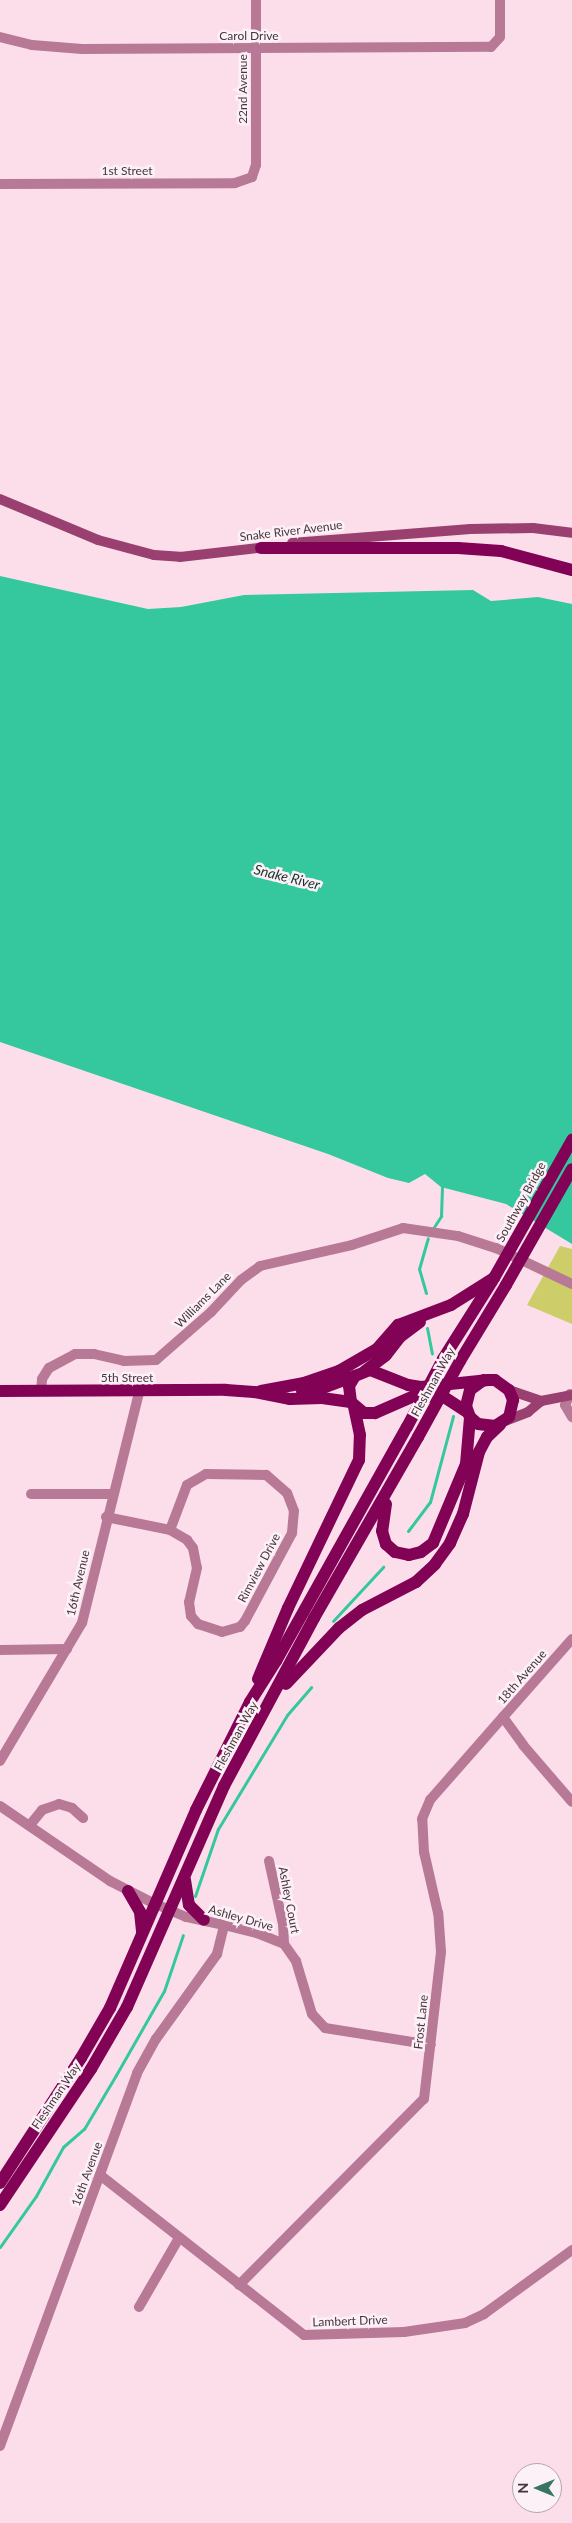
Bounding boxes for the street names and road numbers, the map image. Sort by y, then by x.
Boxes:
street label: Carol Drive [219,29,279,43]
street label: 22nd Avenue [236,54,250,124]
street label: 1st Street [101,164,153,178]
street label: Snake River Avenue [238,518,344,544]
street label: Southway Bridge [493,1159,549,1245]
street label: Williams Lane [172,1269,234,1331]
street label: Fleshman Way [408,1345,458,1419]
street label: 5th Street [101,1371,153,1385]
street label: Rimview Drive [235,1531,283,1605]
street label: 16th Avenue [63,1548,93,1618]
street label: 18th Avenue [494,1647,550,1707]
street label: Fleshman Way [211,1699,261,1773]
street label: Ashley Court [275,1865,303,1935]
street label: Ashley Drive [207,1902,275,1934]
street label: Frost Lane [411,1994,431,2050]
street label: Fleshman Way [28,2060,84,2132]
street label: 16th Avenue [69,2140,105,2208]
street label: Lambert Drive [312,2312,388,2330]

